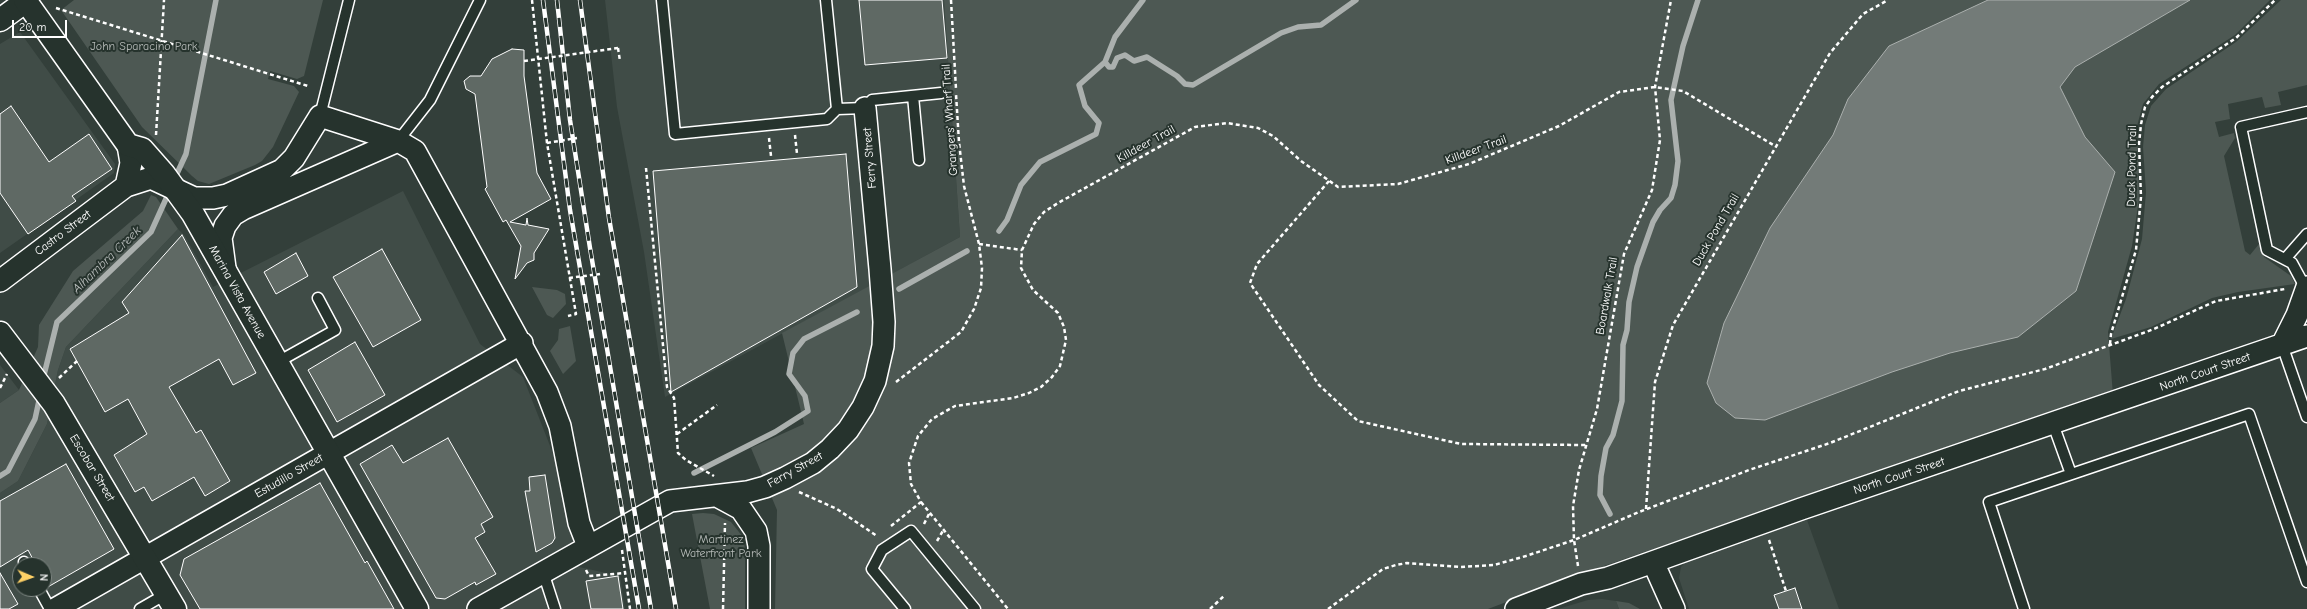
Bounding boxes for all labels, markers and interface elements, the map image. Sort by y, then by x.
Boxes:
scale bar [14,12,69,38]
text: 20 m [19,20,47,34]
park label: John Sparacino Park [90,40,198,54]
street label: Grangers' Wharf Trail [939,64,961,176]
street label: Killdeer Trail [1114,122,1178,166]
street label: Duck Pond Trail [2124,125,2140,207]
street label: Ferry Street [860,127,880,189]
street label: Killdeer Trail [1443,132,1509,168]
street label: Duck Pond Trail [1689,191,1743,269]
street label: Castro Street [32,207,94,259]
water label: Alhambra Creek [69,223,145,297]
street label: Marina Vista Avenue [205,243,269,341]
street label: Boardwalk Trail [1593,256,1621,336]
street label: North Court Street [2158,350,2252,394]
street label: Escobar Street [66,432,118,504]
street label: Ferry Street [765,449,825,491]
street label: Estudillo Street [252,451,326,501]
street label: North Court Street [1852,454,1946,498]
park label: Martinez Waterfront Park [681,533,761,561]
north arrow [12,557,52,597]
text: N [37,574,50,581]

